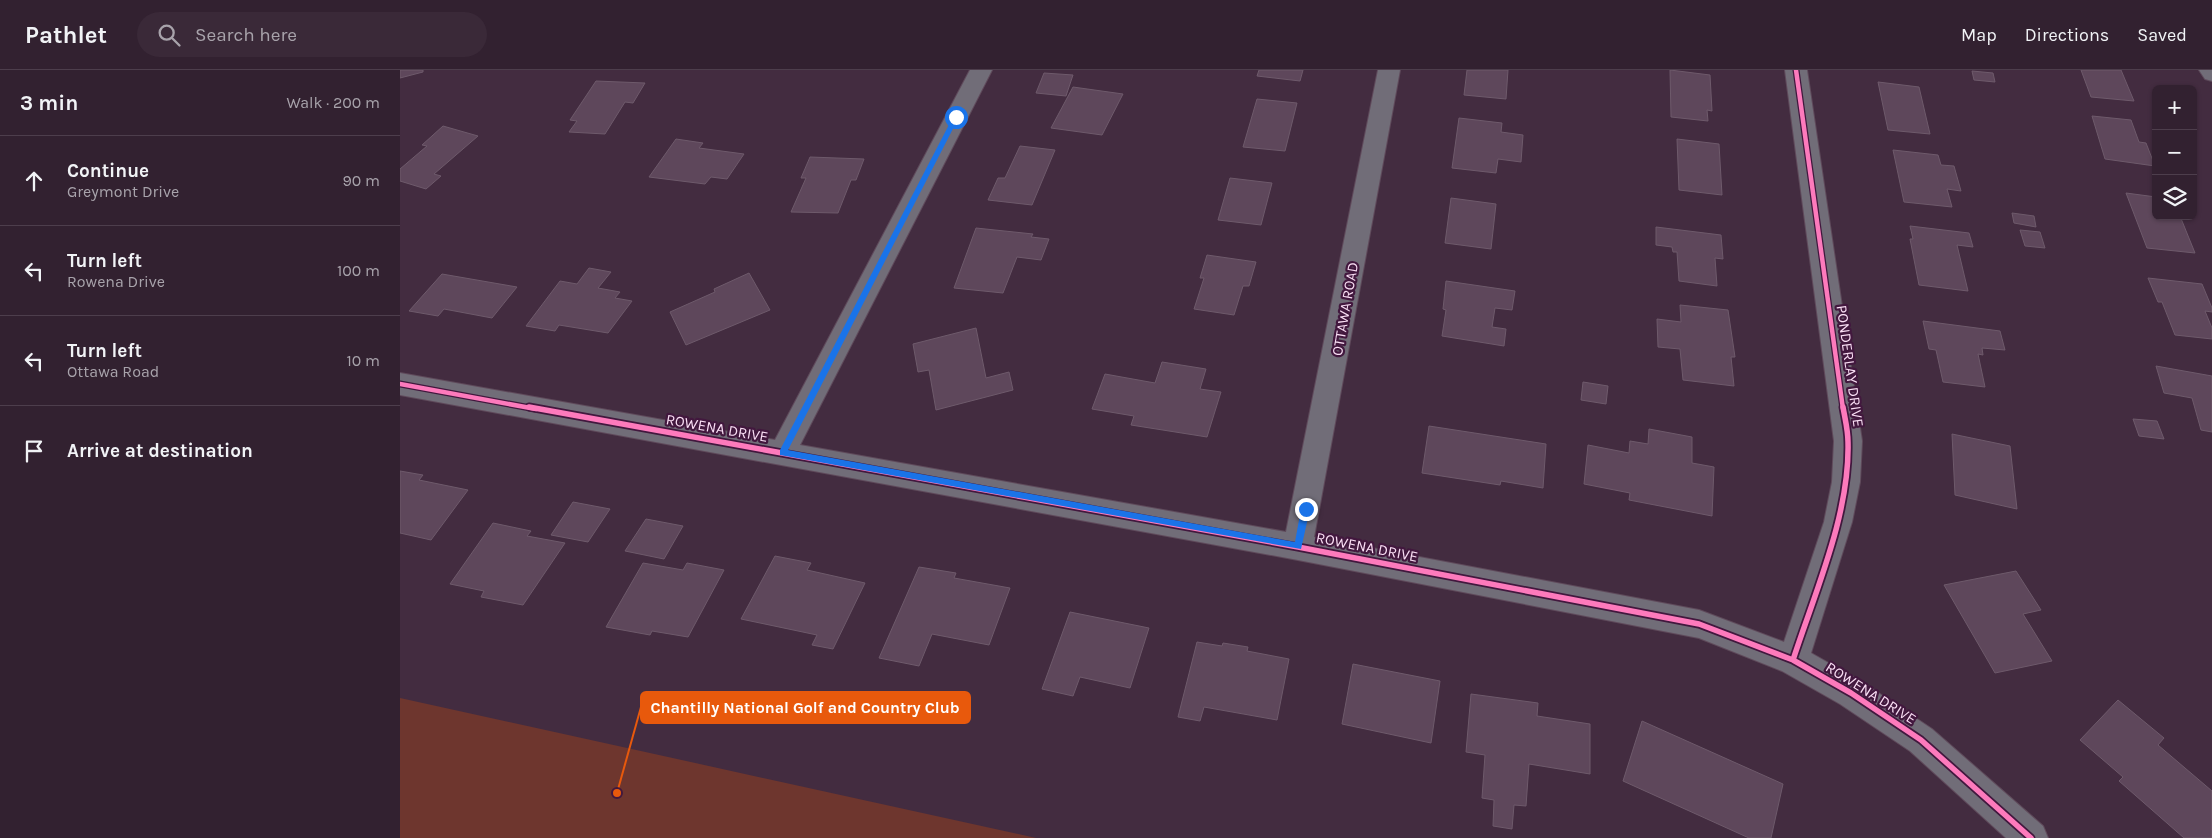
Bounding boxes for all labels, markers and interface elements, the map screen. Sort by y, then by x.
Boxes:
search box [137,12,487,57]
text: Pathlet [25,21,107,49]
icon: search [155,21,183,49]
text: Search here [195,24,297,46]
text: Map [1961,24,1997,46]
text: Directions [2025,24,2109,46]
text: Saved [2137,24,2187,46]
map controls [2152,85,2197,220]
button: + [2152,85,2197,130]
text: 3 min [20,91,78,115]
text: Walk · 200 m [286,93,380,112]
route start [945,106,968,129]
button: − [2152,130,2197,175]
text: Continue [67,160,149,182]
icon: ahead [20,167,48,195]
text: 90 m [342,171,380,190]
button: layers [2152,175,2197,220]
text: Greymont Drive [67,182,179,201]
text: Turn left [67,250,142,272]
icon: left [20,257,48,285]
text: 100 m [337,261,380,280]
street label: OTTAWA ROAD [1328,261,1362,357]
text: Rowena Drive [67,272,165,291]
street label: PONDERLAY DRIVE [1833,304,1867,428]
text: Turn left [67,340,142,362]
icon: left [20,347,48,375]
text: 10 m [346,351,380,370]
text: Ottawa Road [67,362,159,381]
street label: ROWENA DRIVE [665,410,769,446]
icon: arrive [20,437,48,465]
text: Arrive at destination [67,440,253,462]
route end [1295,498,1318,521]
street label: ROWENA DRIVE [1315,528,1419,566]
street label: ROWENA DRIVE [1822,658,1920,728]
callout: Chantilly National Golf and Country Club [641,692,970,723]
text: Chantilly National Golf and Country Club [650,698,960,717]

